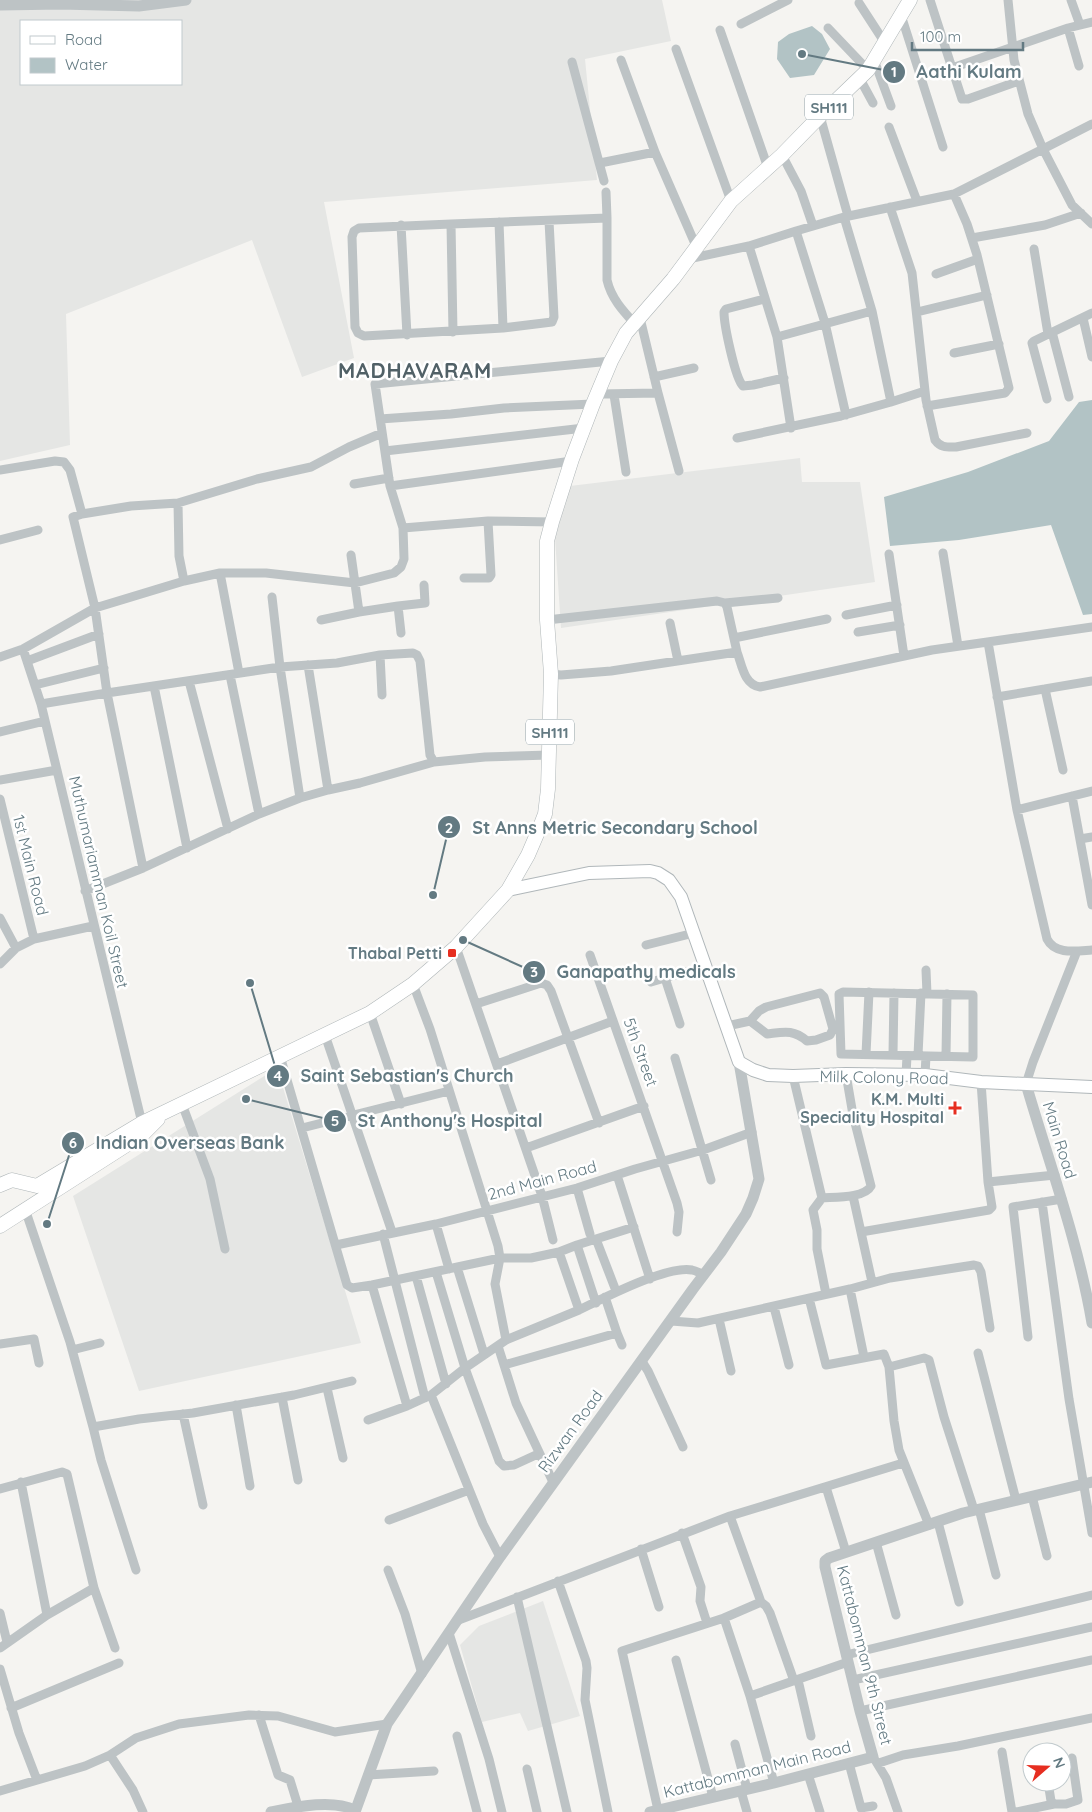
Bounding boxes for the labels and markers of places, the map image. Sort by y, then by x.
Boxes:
callout: Aathi Kulam [881,55,1032,88]
callout: St Anns Metric Secondary School [437,811,768,844]
place label: Thabal Petti [348,943,442,963]
marker: Thabal Petti [446,947,458,959]
callout: Ganapathy medicals [522,956,746,989]
callout: Saint Sebastian's Church [266,1060,524,1093]
place label: K.M. Multi Speciality Hospital [800,1089,944,1127]
marker: K.M. Multi Speciality Hospital [948,1101,962,1115]
callout: St Anthony's Hospital [322,1105,553,1138]
callout: Indian Overseas Bank [61,1126,295,1159]

